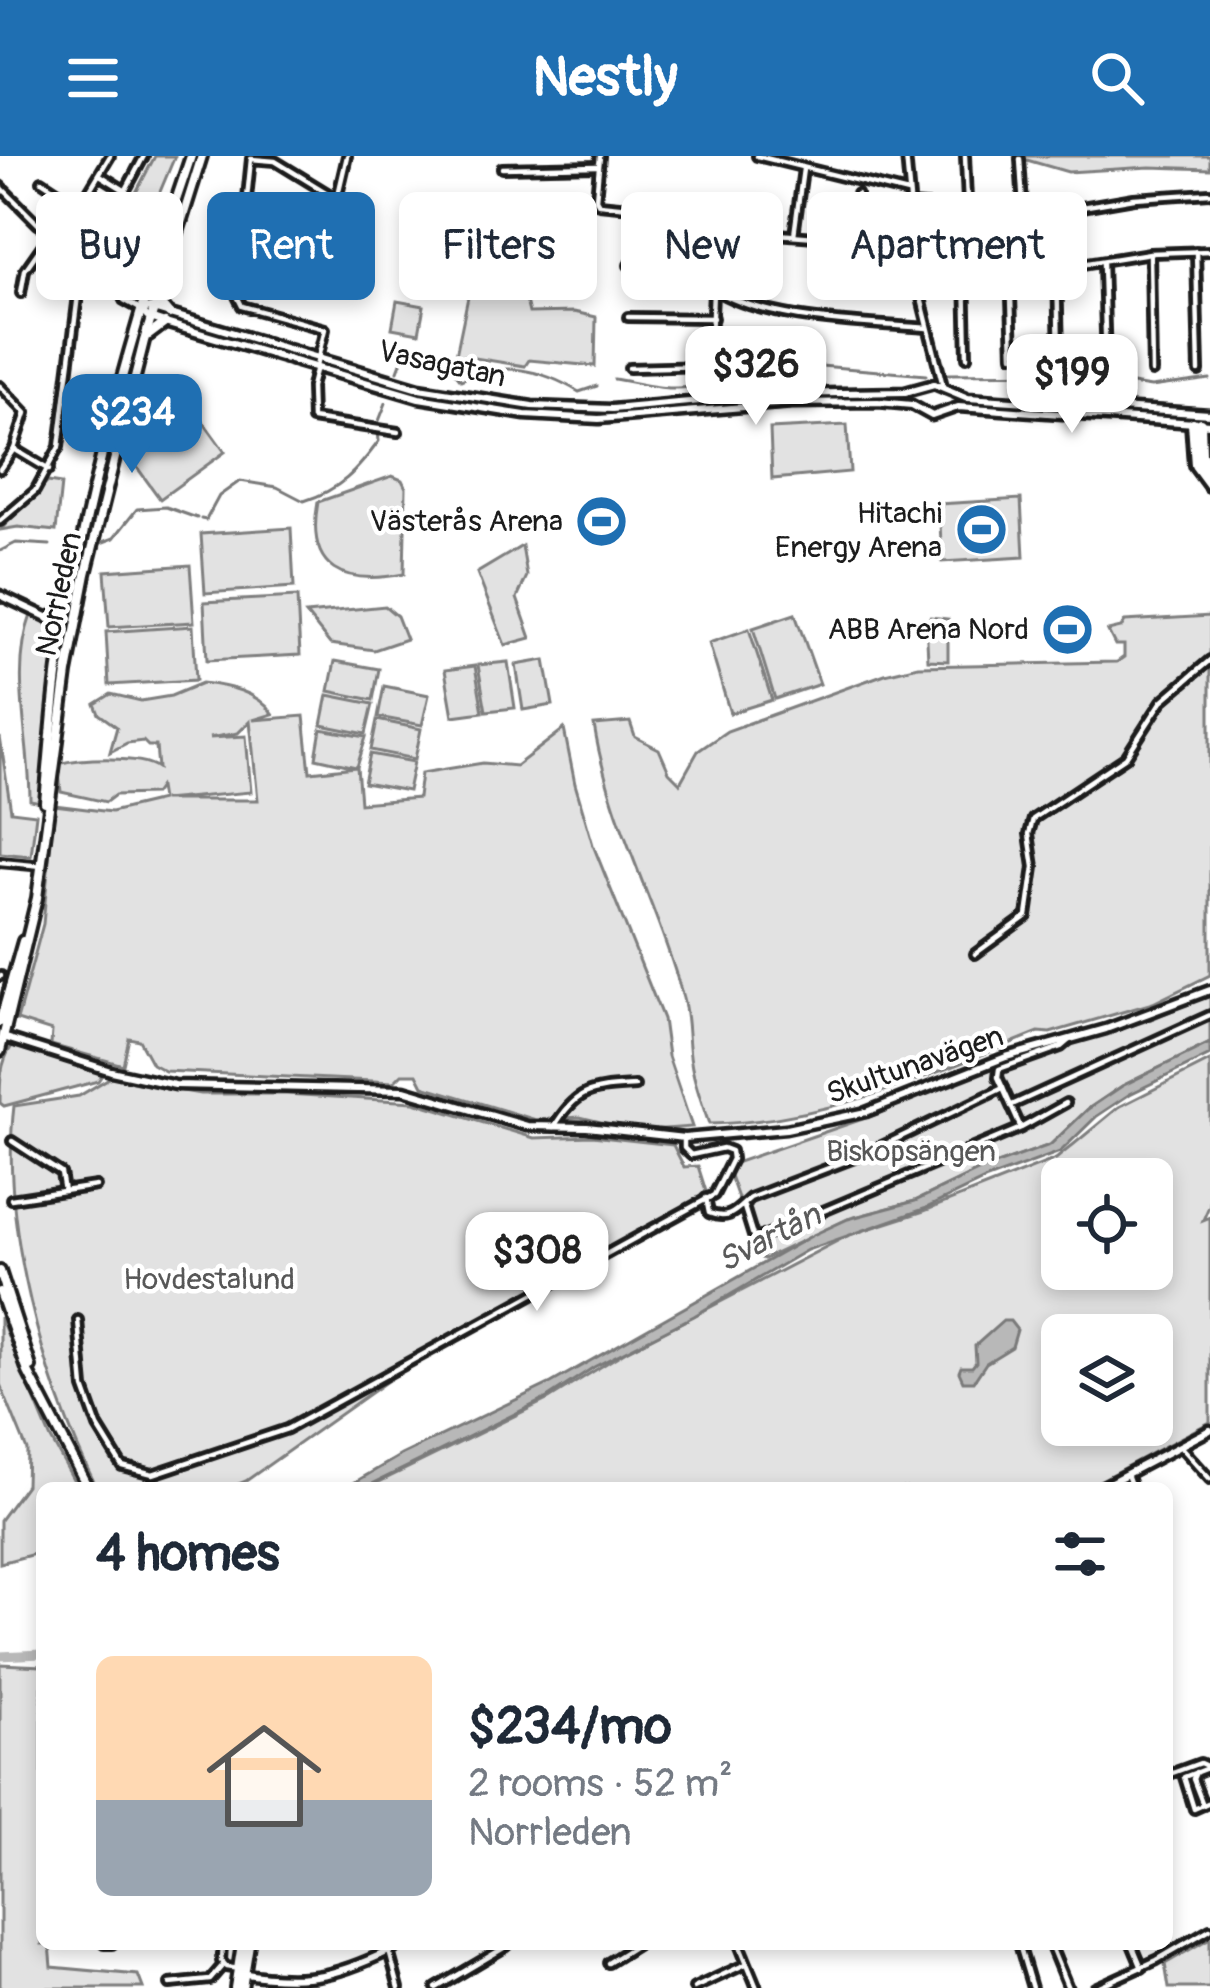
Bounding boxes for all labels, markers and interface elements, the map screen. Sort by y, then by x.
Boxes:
text: Nestly [533,44,677,112]
icon: menu [60,45,126,111]
icon: search [1084,45,1150,111]
chip: Buy [36,192,183,300]
chip: Rent [207,192,375,300]
chip: Filters [399,192,597,300]
chip: New [621,192,783,300]
chip: Apartment [807,192,1087,300]
pin: $326 [685,326,827,428]
street label: Vasagatan [375,332,509,396]
pin: $199 [1001,334,1143,436]
text: $326 [712,340,800,389]
text: $199 [1034,348,1110,397]
pin: $234 [61,374,203,476]
text: $234 [89,388,175,437]
sports icon: Västerås Arena [574,493,630,549]
place label: Hitachi Energy Arena [775,495,942,566]
sports icon: Hitachi Energy Arena [953,502,1009,558]
place label: Västerås Arena [370,503,563,540]
street label: Norrleden [28,529,90,659]
sports icon: ABB Arena Nord [1040,601,1096,657]
place label: ABB Arena Nord [827,611,1029,648]
street label: Skultunavägen [822,1017,1008,1113]
park label: Biskopsängen [826,1133,996,1170]
map controls [1041,1158,1173,1446]
button: locate [1041,1158,1173,1290]
water label: Svartån [711,1194,829,1281]
pin: $308 [466,1212,608,1314]
text: $308 [492,1226,582,1275]
park label: Hovdestalund [123,1261,295,1298]
button: layers [1041,1314,1173,1446]
icon: filters [1047,1521,1113,1587]
text: 4 homes [96,1522,280,1586]
text: $234/mo [468,1695,672,1759]
icon: home [192,1704,336,1848]
text: 2 rooms · 52 m² [468,1759,733,1808]
text: Norrleden [468,1808,632,1857]

